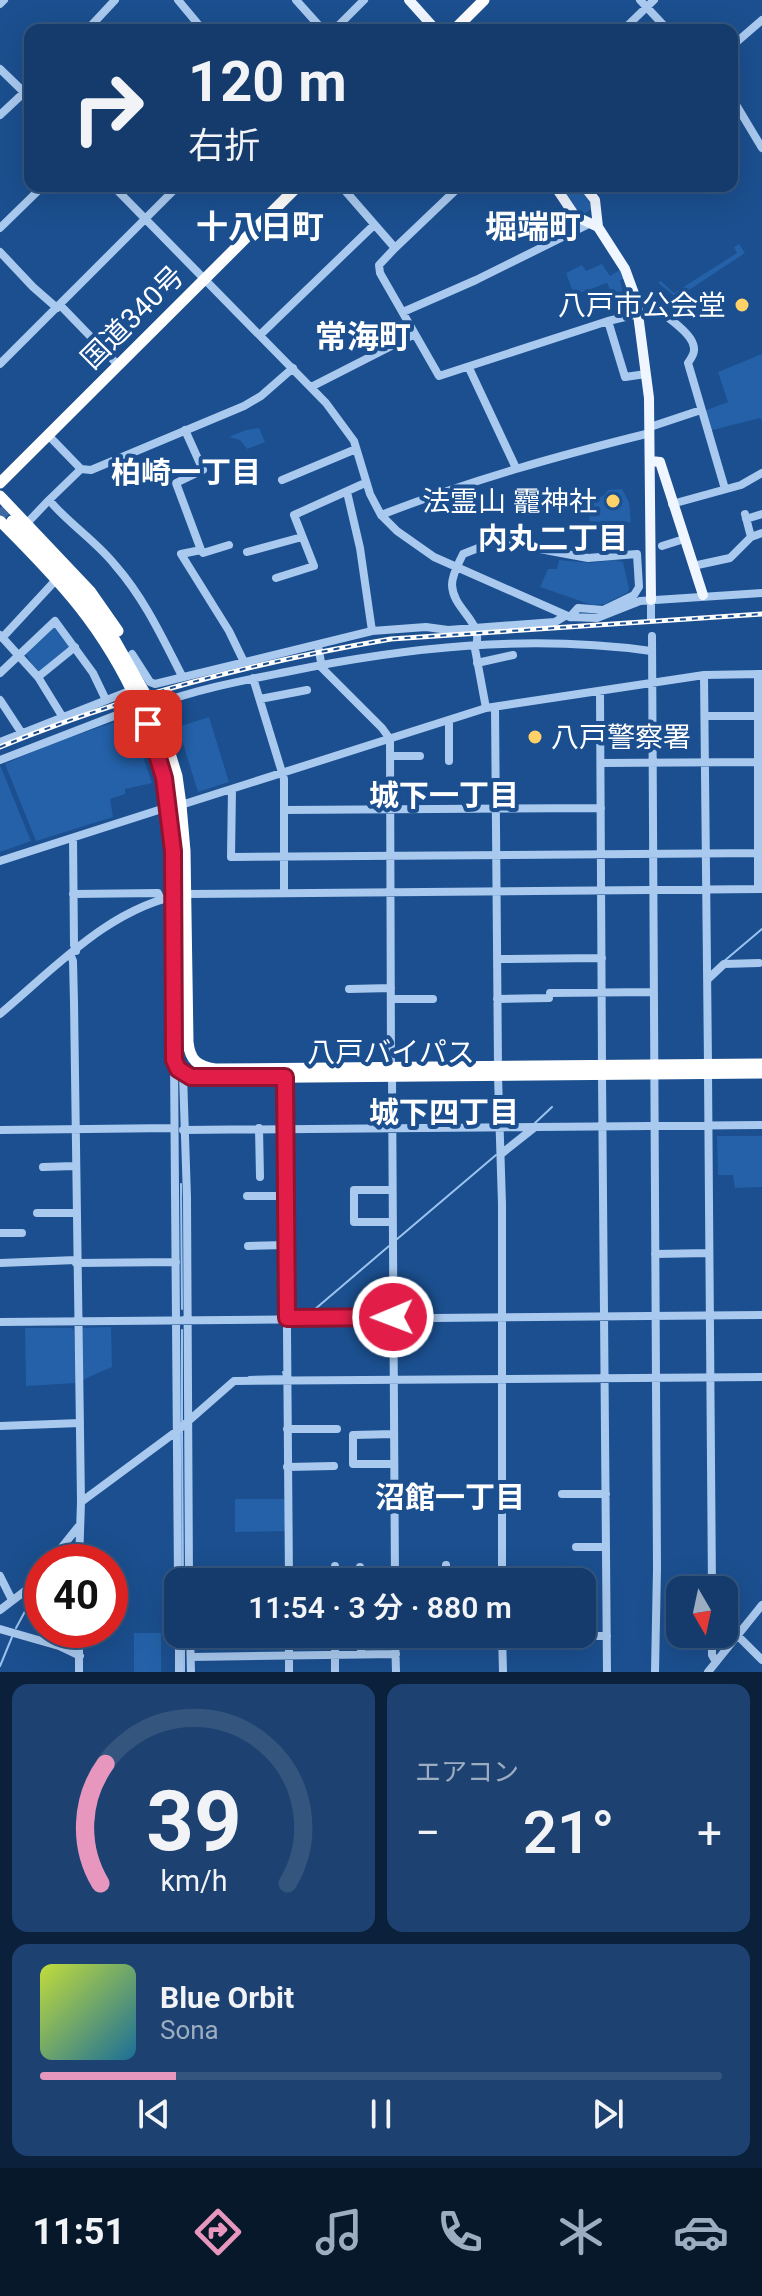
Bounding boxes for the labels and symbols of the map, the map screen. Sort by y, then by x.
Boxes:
district label: 十八日町 [196,208,324,246]
district label: 堀端町 [485,208,581,246]
street label: 国道340号 [74,259,190,375]
place label: 八戸市公会堂 [558,289,726,322]
marker: 八戸市公会堂 [733,296,751,314]
district label: 常海町 [315,318,411,356]
district label: 柏崎一丁目 [111,455,261,490]
place label: 法霊山 龗神社 [422,485,597,518]
marker: 法霊山 龗神社 [604,492,622,510]
district label: 内丸二丁目 [478,521,628,556]
pin [114,690,182,758]
place label: 八戸警察署 [551,721,691,754]
marker: 八戸警察署 [526,728,544,746]
district label: 城下一丁目 [369,778,519,813]
street label: 八戸バイパス [307,1036,475,1069]
district label: 城下四丁目 [369,1095,519,1130]
position arrow [351,1275,435,1359]
district label: 沼館一丁目 [375,1480,525,1515]
speed limit sign: 40 [24,1544,128,1648]
north arrow [666,1576,738,1648]

